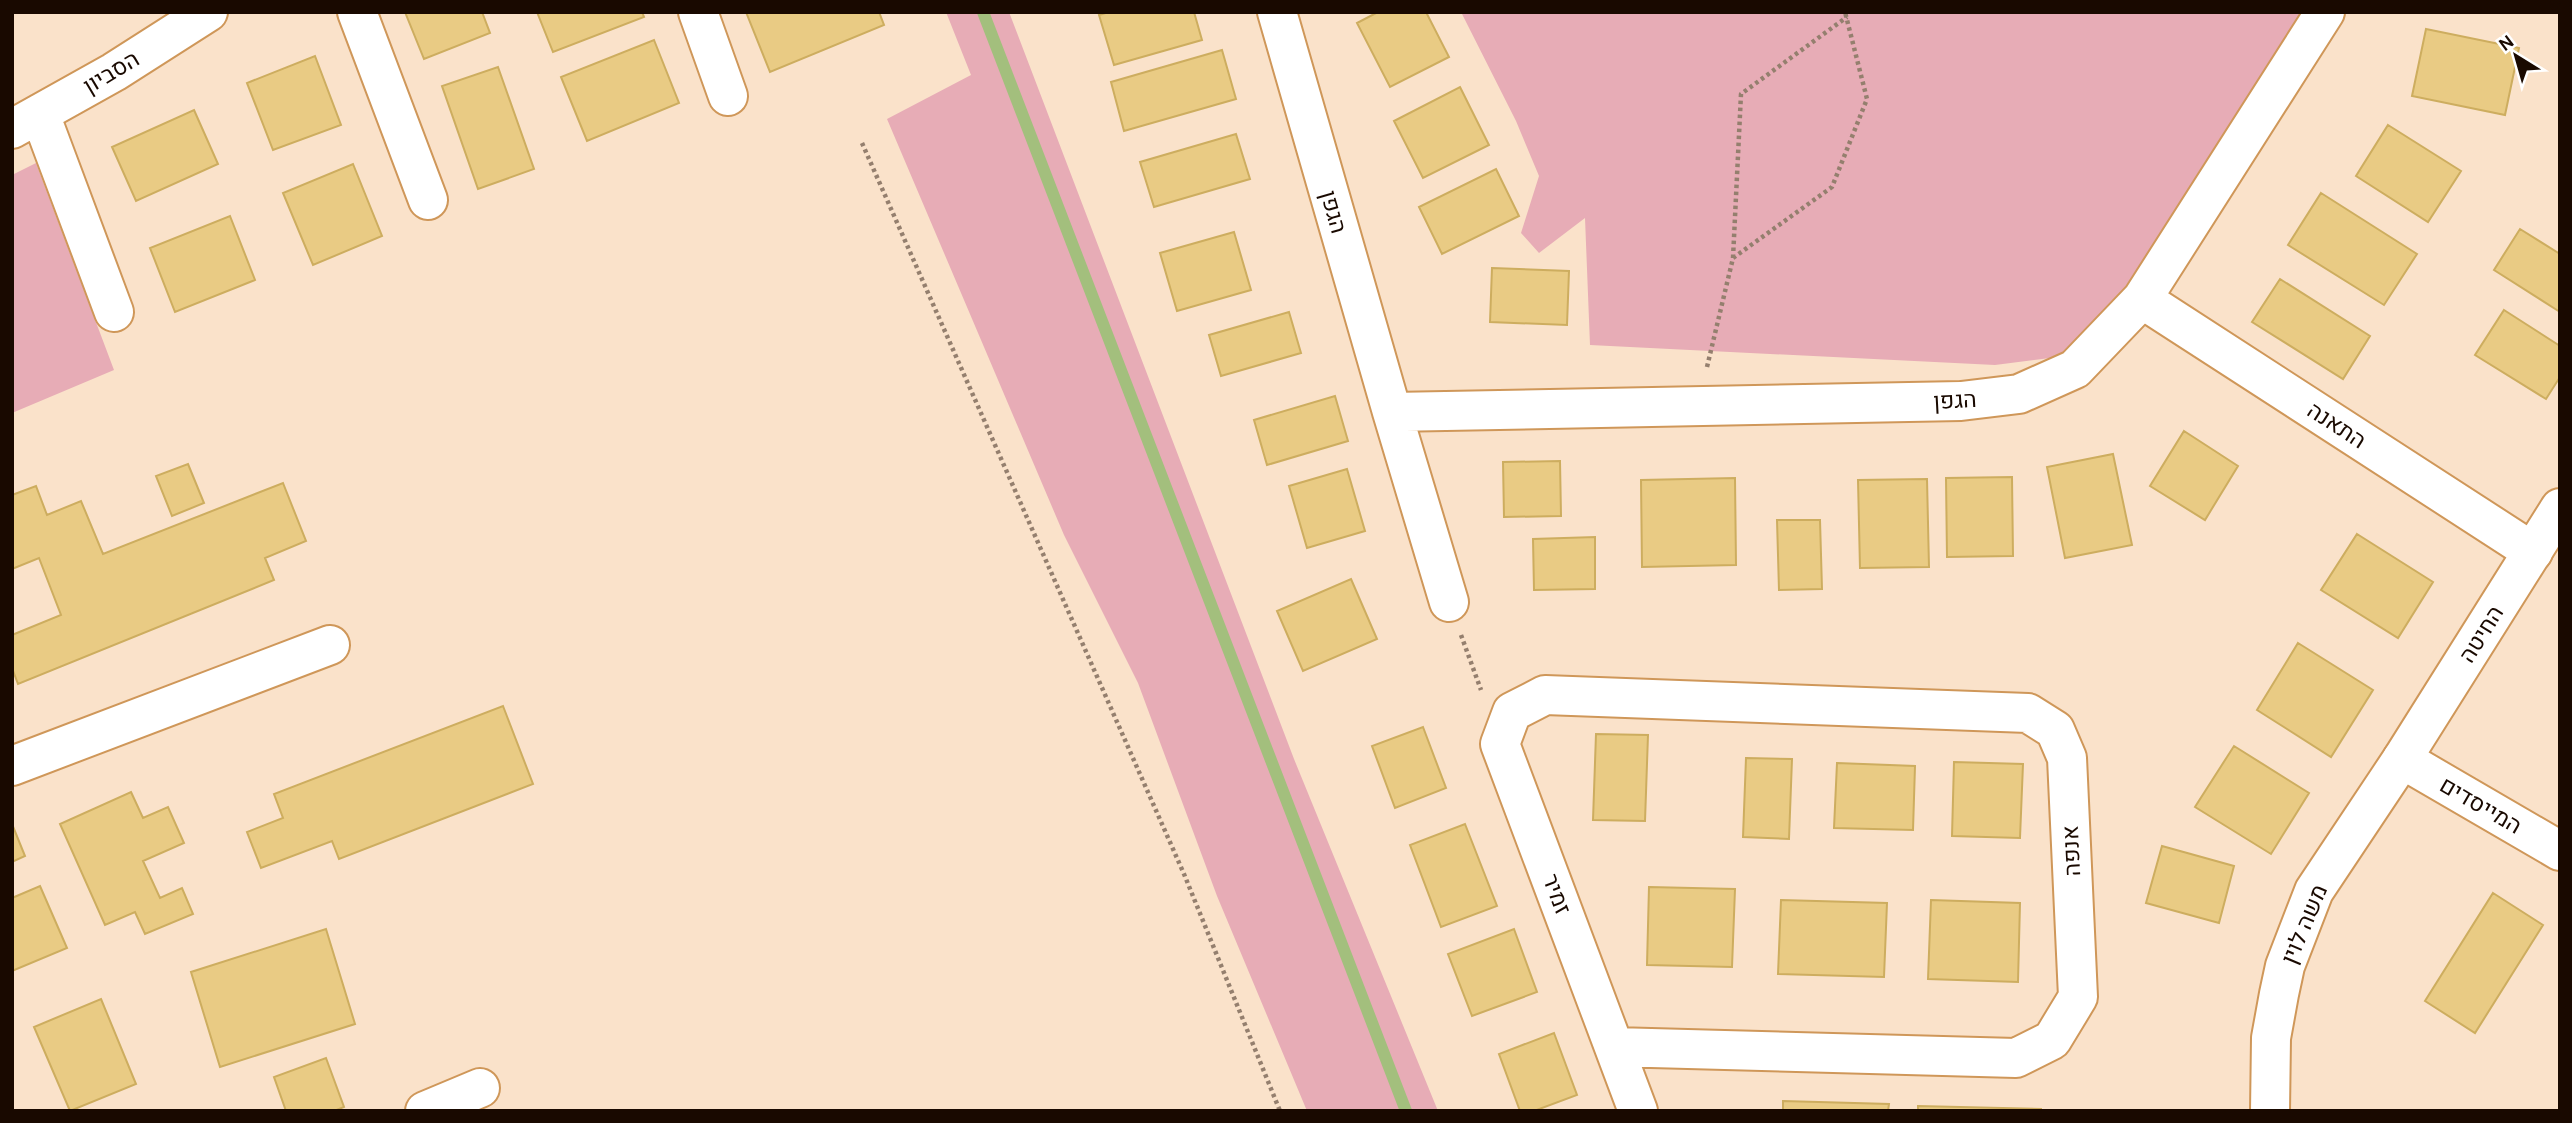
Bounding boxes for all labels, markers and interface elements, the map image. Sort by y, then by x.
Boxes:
north arrow [2481,21,2551,91]
text: N [2494,30,2518,56]
street label: הסביון [78,45,144,100]
street label: הגפן [1315,188,1352,237]
street label: הגפן [1933,386,1977,415]
street label: התאנה [2302,397,2371,454]
street label: החיטה [2454,601,2509,668]
street label: המייסדים [2435,771,2527,840]
street label: אנפה [2057,825,2086,877]
street label: זמיר [1537,870,1576,918]
street label: משה לוין [2276,880,2333,968]

